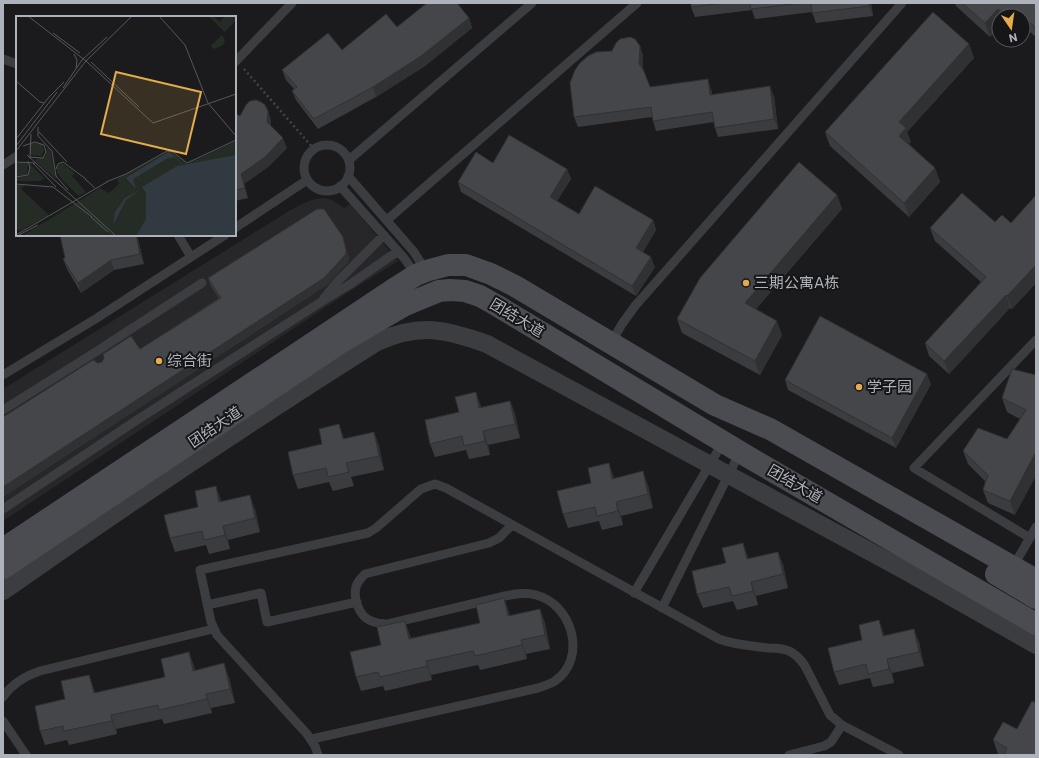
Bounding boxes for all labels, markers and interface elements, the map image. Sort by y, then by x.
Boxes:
north arrow [991,8,1031,48]
inset map [16,16,236,236]
text: N [1008,31,1019,45]
place label: 三期公寓A栋 [754,273,839,291]
marker: 三期公寓A栋 [741,278,751,288]
street label: 团结大道 [487,294,548,340]
place label: 综合街 [167,351,212,369]
marker: 综合街 [154,356,164,366]
place label: 学子园 [867,377,912,395]
marker: 学子园 [854,382,864,392]
street label: 团结大道 [185,402,244,450]
street label: 团结大道 [765,460,826,506]

